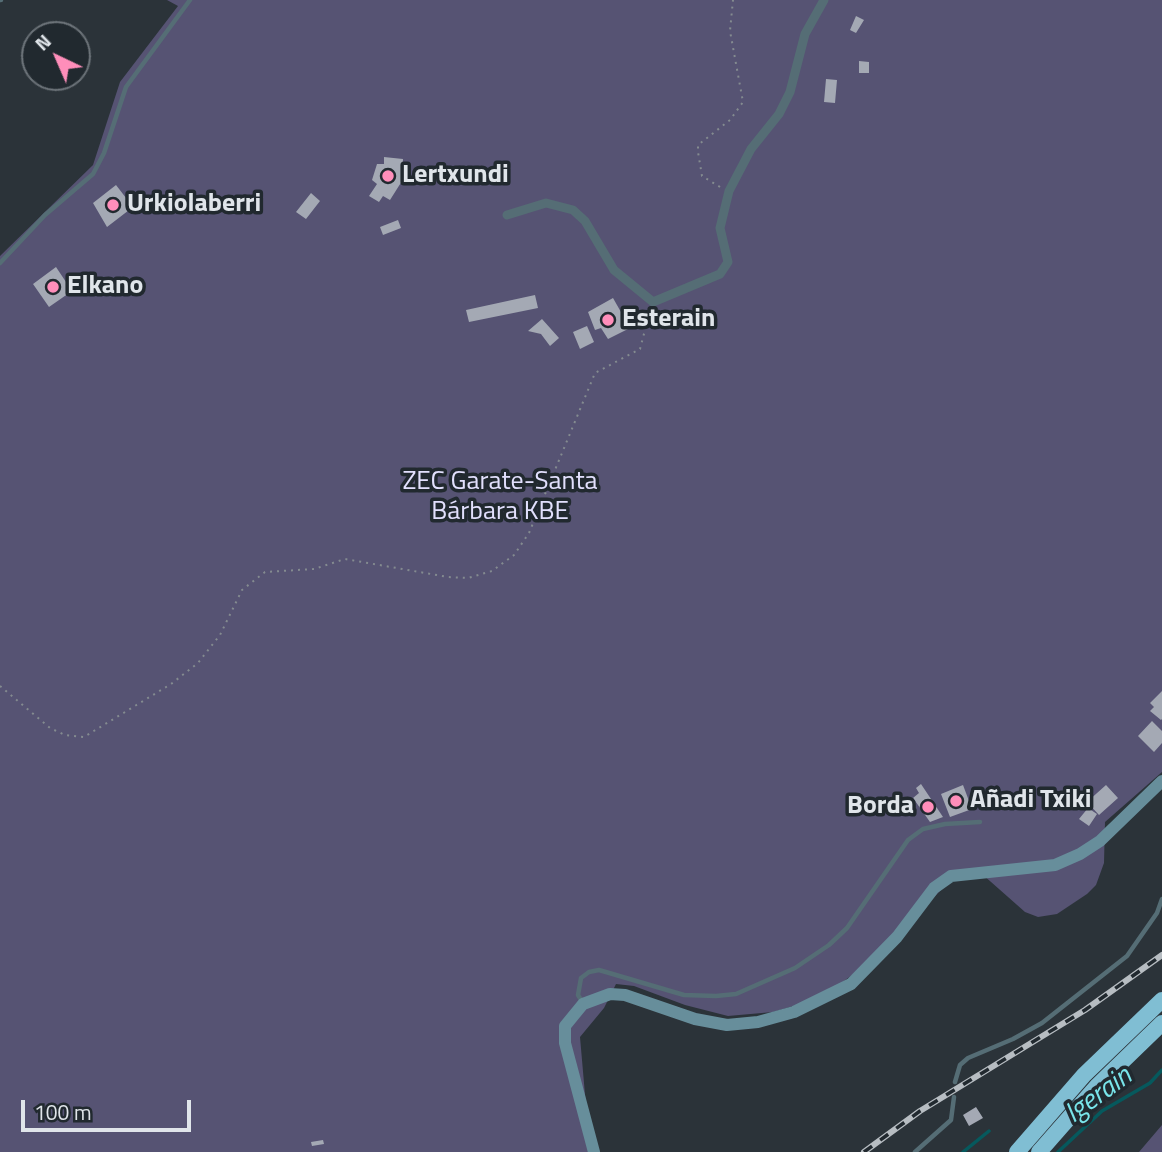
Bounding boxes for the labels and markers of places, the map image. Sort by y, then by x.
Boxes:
place label: Lertxundi [402,160,509,192]
marker: Lertxundi [380,168,396,184]
place label: Urkiolaberri [127,189,261,221]
marker: Urkiolaberri [105,197,121,213]
place label: Elkano [67,271,143,303]
marker: Elkano [45,279,61,295]
place label: Esterain [622,304,715,336]
marker: Esterain [600,312,616,328]
place label: Añadi Txiki [970,785,1092,817]
place label: Borda [847,791,914,823]
marker: Añadi Txiki [948,793,964,809]
marker: Borda [920,799,936,815]

